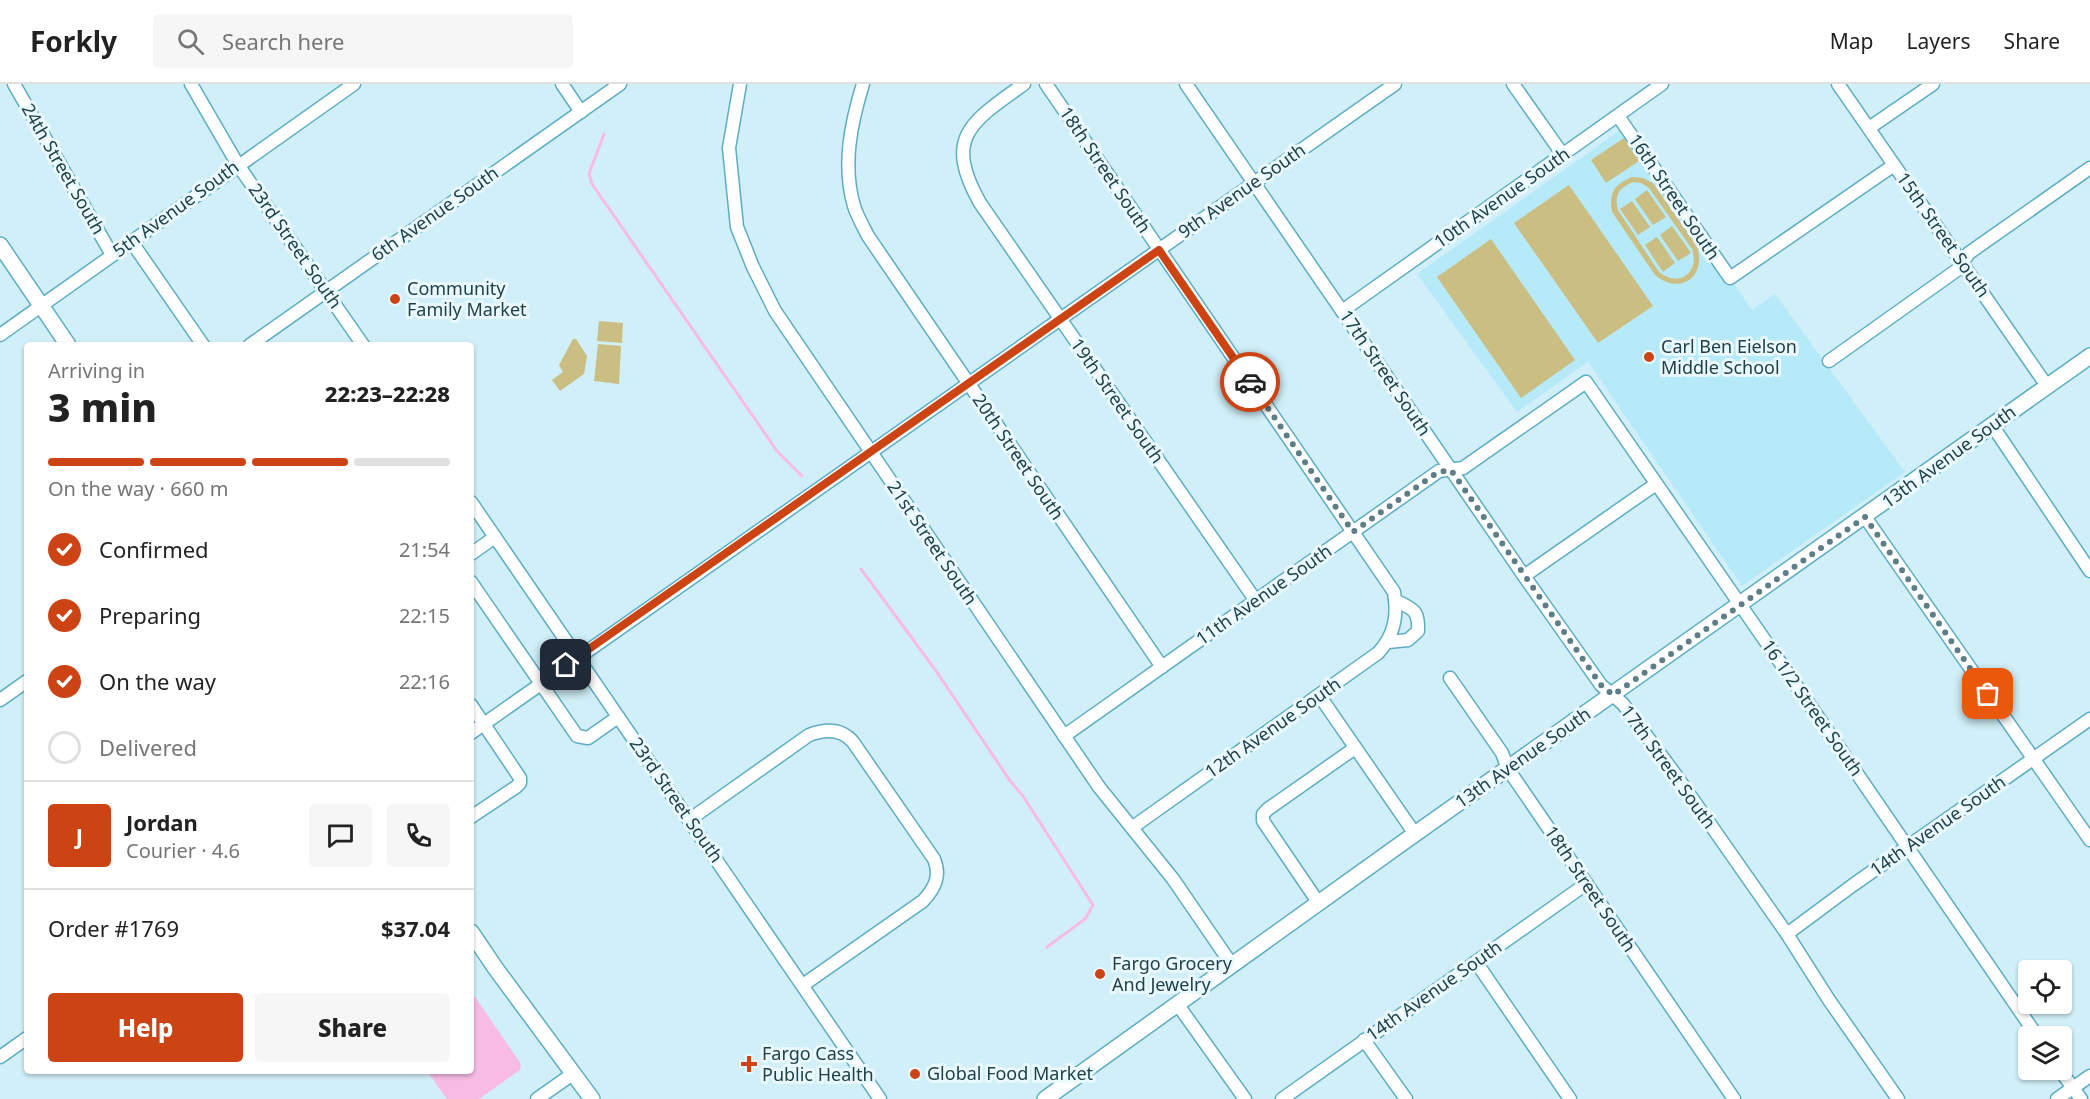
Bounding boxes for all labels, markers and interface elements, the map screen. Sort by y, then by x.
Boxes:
search box [153,14,573,68]
text: Forkly [30,22,117,60]
icon: search [174,25,207,58]
text: Search here [222,26,345,56]
text: Map [1830,27,1874,55]
text: Layers [1907,27,1971,55]
text: Share [2004,27,2060,55]
street label: 24th Street South [17,99,111,238]
street label: 18th Street South [1055,102,1157,237]
street label: 16th Street South [1624,129,1726,264]
street label: 9th Avenue South [1173,137,1310,243]
street label: 10th Avenue South [1429,141,1574,253]
street label: 5th Avenue South [108,154,243,262]
street label: 6th Avenue South [366,160,503,266]
street label: 15th Street South [1892,167,1996,302]
street label: 23rd Street South [244,178,348,313]
place label: Community Family Market [407,276,527,321]
marker: Community Family Market [388,292,402,306]
street label: 17th Street South [1335,305,1437,440]
street label: 19th Street South [1066,333,1170,468]
place label: Carl Ben Eielson Middle School [1661,334,1797,379]
marker: Carl Ben Eielson Middle School [1642,350,1656,364]
courier [1220,352,1280,412]
text: Arriving in [48,357,145,384]
icon: car [1234,366,1267,399]
text: 22:23–22:28 [325,378,450,408]
text: 3 min [48,380,157,433]
street label: 20th Street South [968,389,1070,524]
street label: 13th Avenue South [1877,399,2020,513]
text: On the way · 660 m [48,475,228,502]
street label: 21st Street South [882,476,983,609]
icon: check [48,533,81,566]
text: Confirmed [99,534,209,564]
text: 21:54 [399,536,450,563]
street label: 11th Avenue South [1191,538,1336,650]
icon: check [48,599,81,632]
text: Preparing [99,600,201,630]
text: 22:15 [399,602,450,629]
street label: 16 1/2 Street South [1757,634,1869,781]
pin [540,639,591,690]
icon: home [549,648,582,681]
icon: check [48,665,81,698]
text: On the way [99,666,216,696]
text: 22:16 [399,668,450,695]
pin [1962,668,2013,719]
street label: 12th Avenue South [1200,671,1345,783]
icon: bag [1971,677,2004,710]
street label: 17th Street South [1616,700,1722,833]
street label: 13th Avenue South [1450,701,1595,813]
text: Delivered [99,732,197,762]
street label: 23rd Street South [625,732,729,867]
street label: 14th Avenue South [1865,769,2010,881]
button: chat [309,804,372,867]
button: phone [387,804,450,867]
text: Jordan [126,807,198,837]
text: J [76,820,83,850]
street label: 18th Street South [1540,821,1642,956]
text: Courier · 4.6 [126,837,240,864]
text: Order #1769 [48,913,179,943]
text: $37.04 [381,913,450,943]
street label: 14th Avenue South [1361,934,1506,1046]
place label: Fargo Grocery And Jewelry [1112,951,1233,996]
map controls [2018,960,2072,1080]
button: locate [2018,960,2072,1014]
marker: Fargo Grocery And Jewelry [1093,967,1107,981]
button: Help [48,993,243,1062]
button: Share [255,993,450,1062]
button: layers [2018,1026,2072,1080]
place label: Fargo Cass Public Health [762,1041,874,1086]
marker: Fargo Cass Public Health [740,1055,758,1073]
place label: Global Food Market [927,1061,1094,1085]
marker: Global Food Market [908,1067,922,1081]

